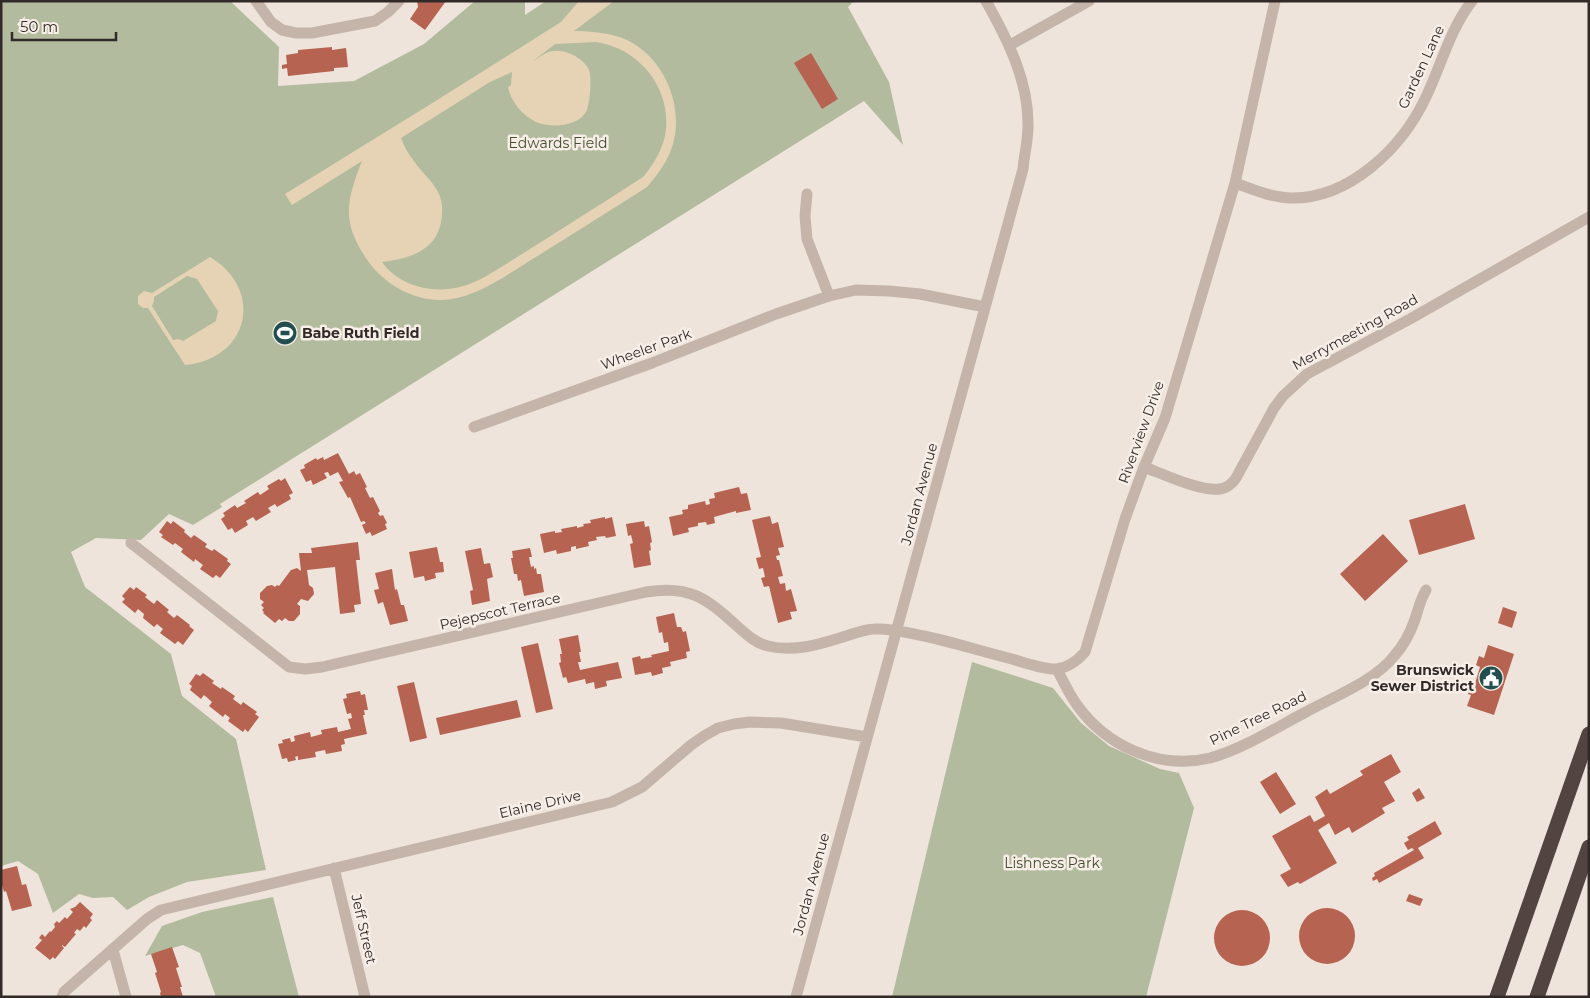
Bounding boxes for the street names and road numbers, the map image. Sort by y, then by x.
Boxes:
street label: Garden Lane [1394,22,1448,112]
street label: Merrymeeting Road [1289,290,1421,374]
street label: Wheeler Park [598,324,694,374]
street label: Riverview Drive [1114,378,1168,486]
street label: Jordan Avenue [896,441,941,548]
street label: Pejepscot Terrace [438,588,562,634]
street label: Pine Tree Road [1206,687,1310,749]
street label: Elaine Drive [497,786,583,822]
street label: Jordan Avenue [788,831,833,938]
street label: Jeff Street [347,891,381,966]

